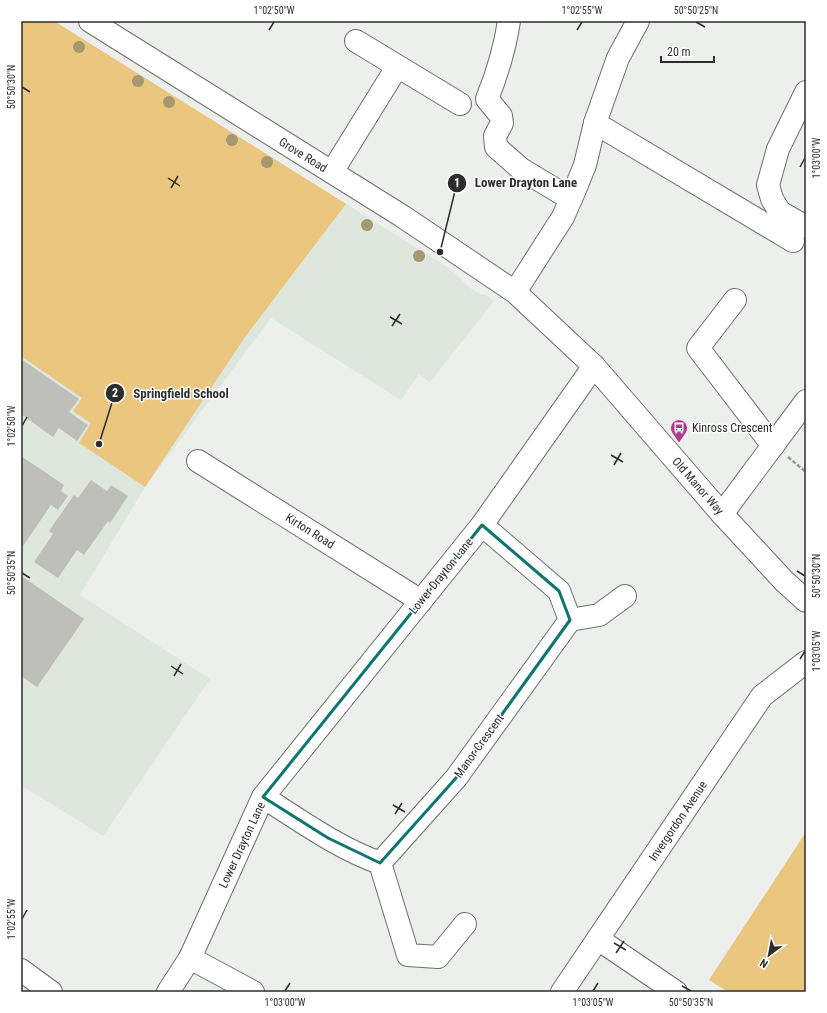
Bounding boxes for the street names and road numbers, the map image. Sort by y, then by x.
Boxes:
street label: Grove Road [276,135,330,175]
street label: Old Manor Way [669,454,727,518]
street label: Kirton Road [283,510,337,552]
street label: Lower Drayton Lane [406,535,476,617]
street label: Manor Crescent [451,711,507,780]
street label: Invergordon Avenue [646,778,710,864]
street label: Lower Drayton Lane [216,799,268,890]

